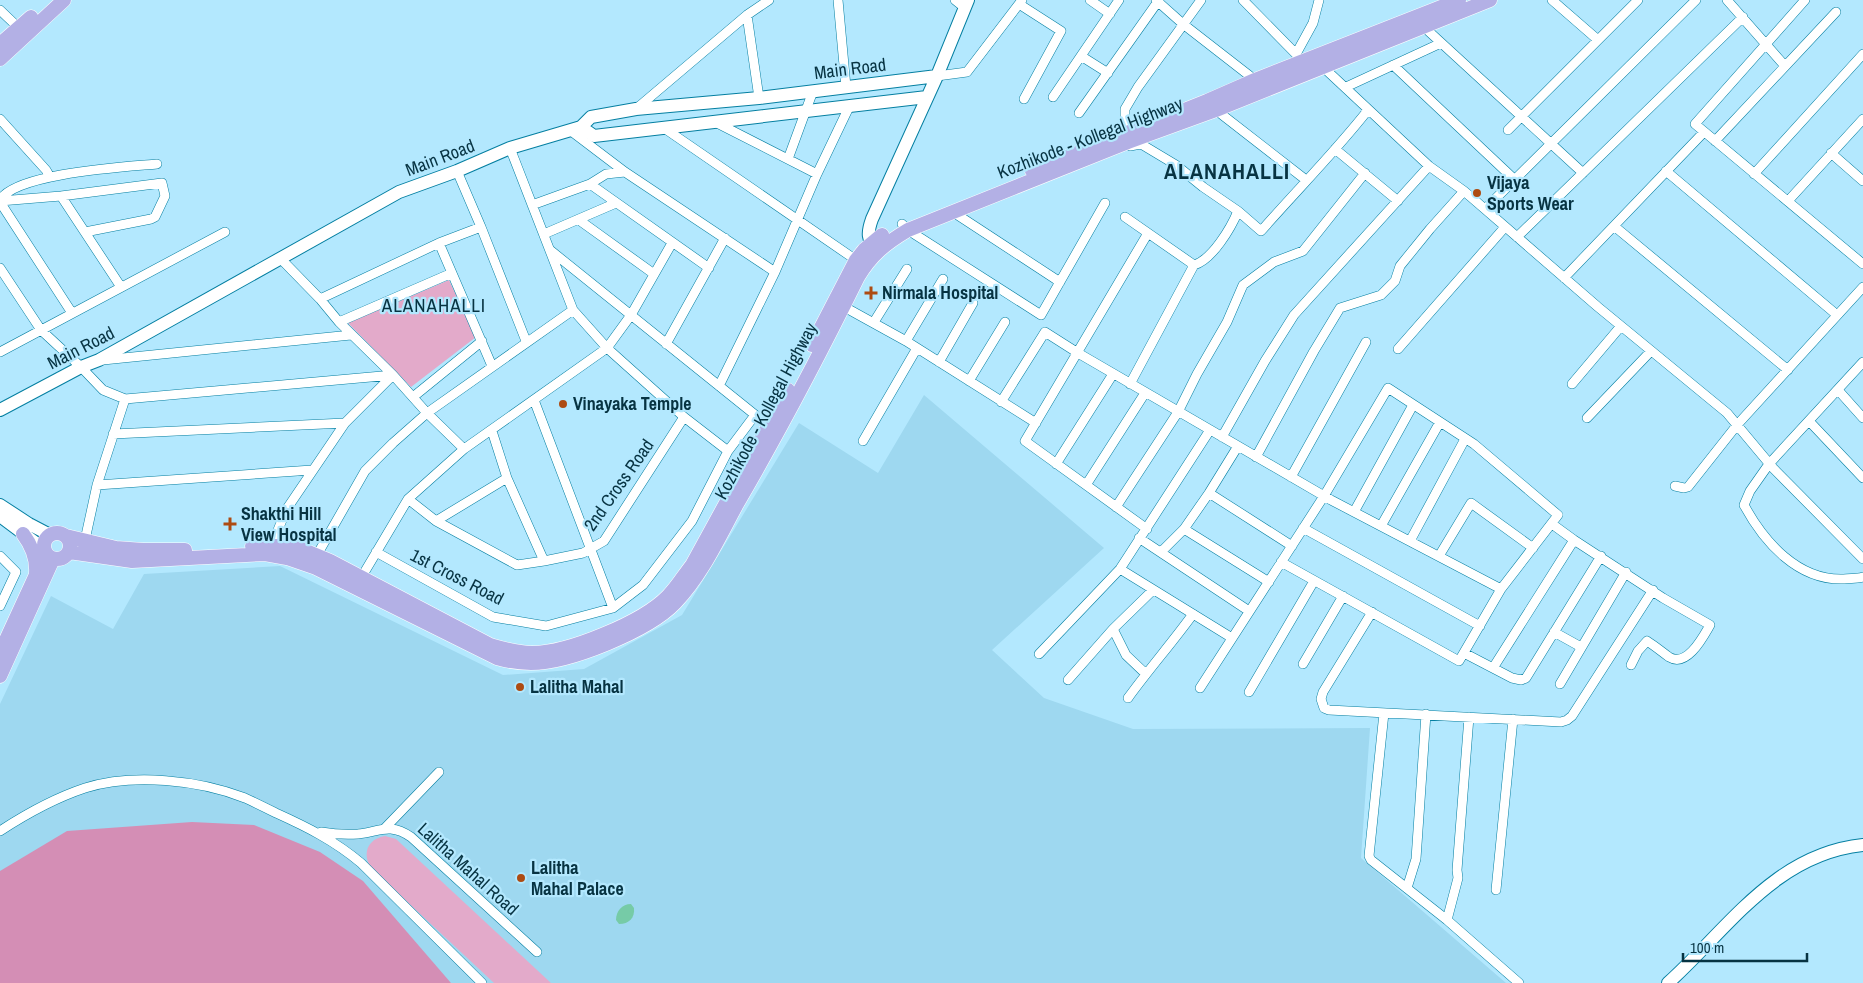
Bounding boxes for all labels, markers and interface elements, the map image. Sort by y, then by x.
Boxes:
street label: Main Road [813,52,887,85]
street label: Kozhikode - Kollegal Highway [993,90,1187,184]
street label: Main Road [402,133,478,182]
district label: ALANAHALLI [1164,156,1290,186]
place label: Vijaya Sports Wear [1487,170,1574,216]
marker: Vijaya Sports Wear [1471,187,1483,199]
place label: Nirmala Hospital [882,280,998,305]
marker: Nirmala Hospital [864,286,878,300]
district label: ALANAHALLI [381,292,486,318]
street label: Kozhikode - Kollegal Highway [708,317,823,504]
street label: Main Road [43,320,119,375]
place label: Vinayaka Temple [573,391,691,416]
marker: Vinayaka Temple [557,398,569,410]
street label: 2nd Cross Road [578,434,659,536]
place label: Shakthi Hill View Hospital [241,501,337,547]
marker: Shakthi Hill View Hospital [223,517,237,531]
street label: 1st Cross Road [406,542,508,611]
place label: Lalitha Mahal [530,674,624,699]
marker: Lalitha Mahal [514,681,526,693]
street label: Lalitha Mahal Road [412,817,524,921]
place label: Lalitha Mahal Palace [531,855,624,901]
marker: Lalitha Mahal Palace [515,872,527,884]
scale bar [1683,930,1807,962]
text: 100 m [1690,937,1724,958]

